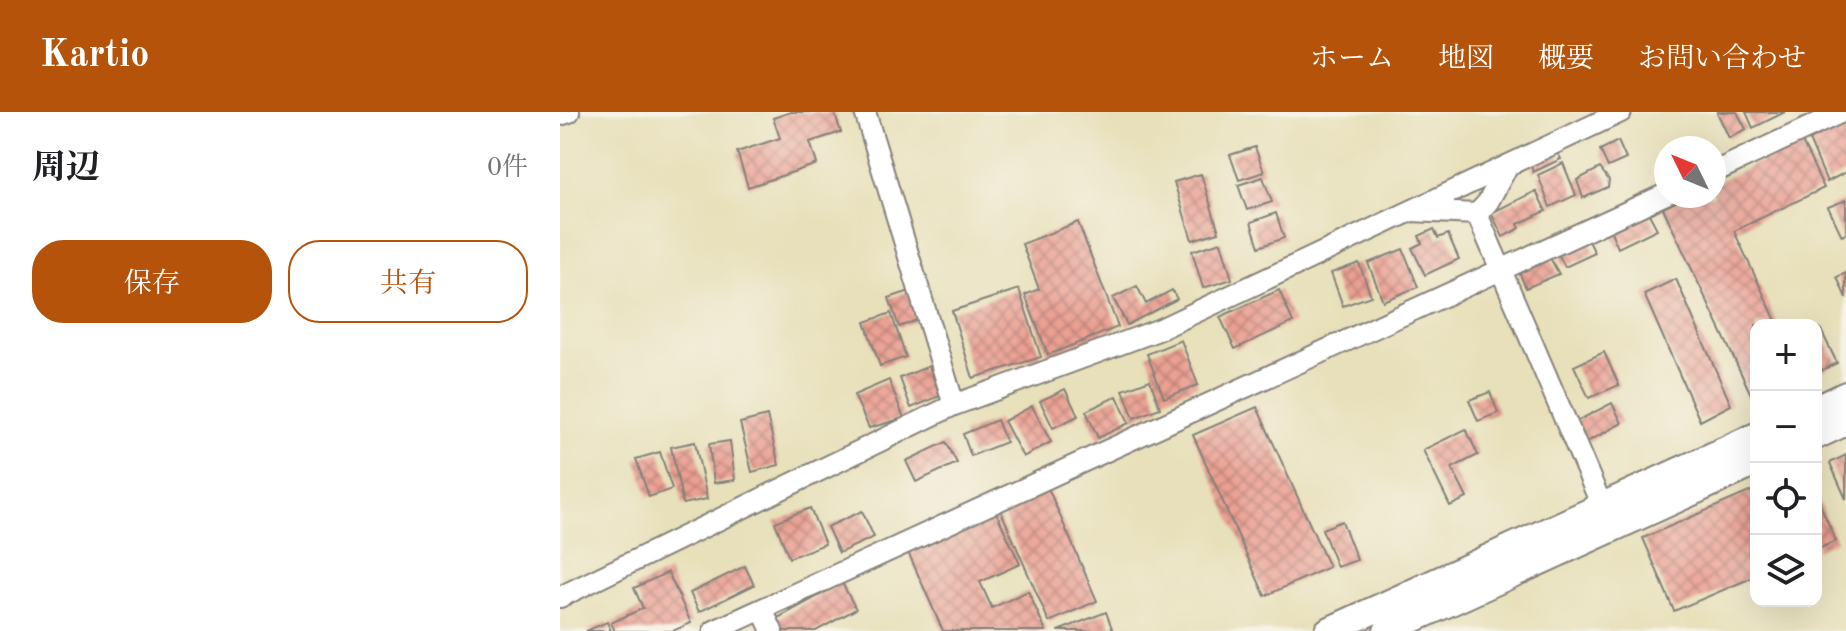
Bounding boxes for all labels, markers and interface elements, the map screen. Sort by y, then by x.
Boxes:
text: Kartio [40,37,149,75]
text: ホーム [1310,46,1394,74]
text: 地図 [1438,46,1494,74]
text: 概要 [1538,46,1594,74]
text: お問い合わせ [1638,46,1806,74]
north arrow [1654,136,1726,208]
text: 周辺 [32,152,100,186]
text: 0件 [487,155,528,181]
button: 保存 [32,240,272,323]
button: 共有 [288,240,528,323]
map controls [1750,319,1822,607]
button: + [1750,319,1822,391]
button: − [1750,391,1822,463]
button: locate [1750,463,1822,535]
button: layers [1750,535,1822,607]

